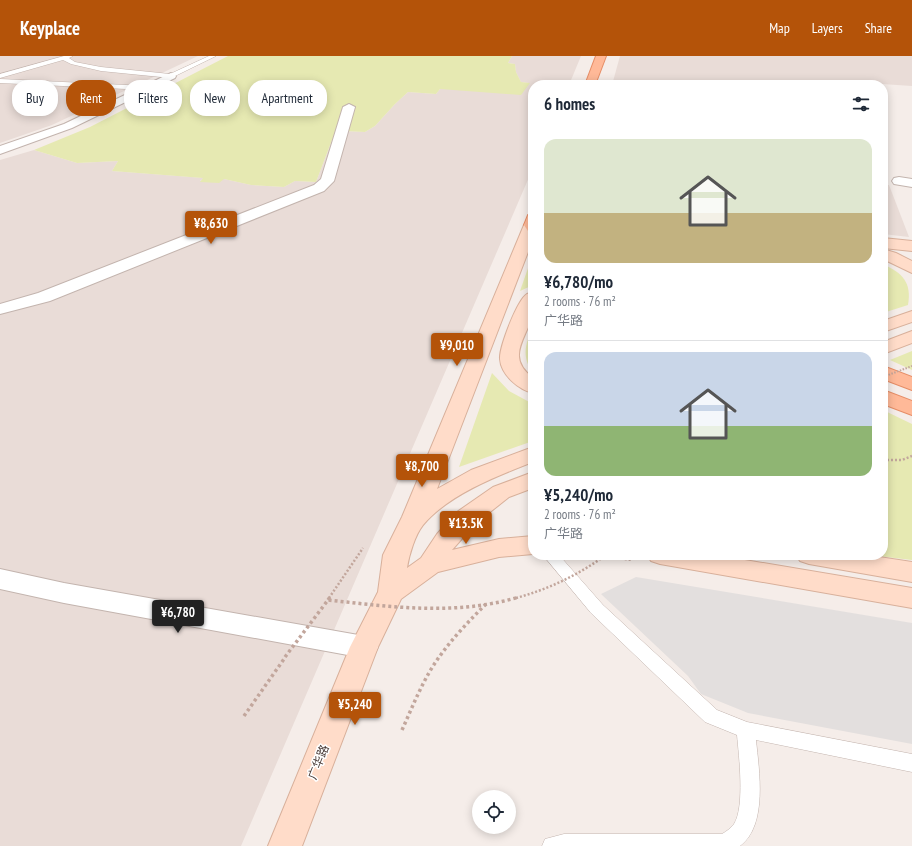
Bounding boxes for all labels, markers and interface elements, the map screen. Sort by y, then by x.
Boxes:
text: Keyplace [20,16,80,40]
text: Map [769,19,790,37]
text: Layers [812,19,843,37]
text: Share [865,19,892,37]
chip: Buy [12,80,58,116]
chip: Rent [66,80,116,116]
chip: Filters [124,80,182,116]
chip: New [190,80,240,116]
chip: Apartment [248,80,327,116]
text: 6 homes [544,93,595,115]
icon: filters [850,93,872,115]
icon: home [672,165,744,237]
pin: ¥8,630 [178,211,244,245]
text: ¥8,630 [194,215,228,232]
text: ¥6,780/mo [544,271,613,293]
text: 2 rooms · 76 m² [544,293,616,310]
text: 广华路 [544,312,583,329]
pin: ¥9,010 [424,333,490,367]
text: ¥9,010 [440,337,474,354]
icon: home [672,378,744,450]
pin: ¥8,700 [389,454,455,488]
text: ¥8,700 [405,458,439,475]
text: ¥5,240/mo [544,484,613,506]
text: 2 rooms · 76 m² [544,506,616,523]
pin: ¥13.5K [433,511,499,545]
text: ¥13.5K [449,515,483,532]
text: 广华路 [544,525,583,542]
pin: ¥6,780 [145,600,211,634]
text: ¥6,780 [161,604,195,621]
pin: ¥5,240 [322,692,388,726]
text: ¥5,240 [338,696,372,713]
street label: 广华路 [304,742,332,782]
map controls [472,790,516,834]
button: locate [472,790,516,834]

